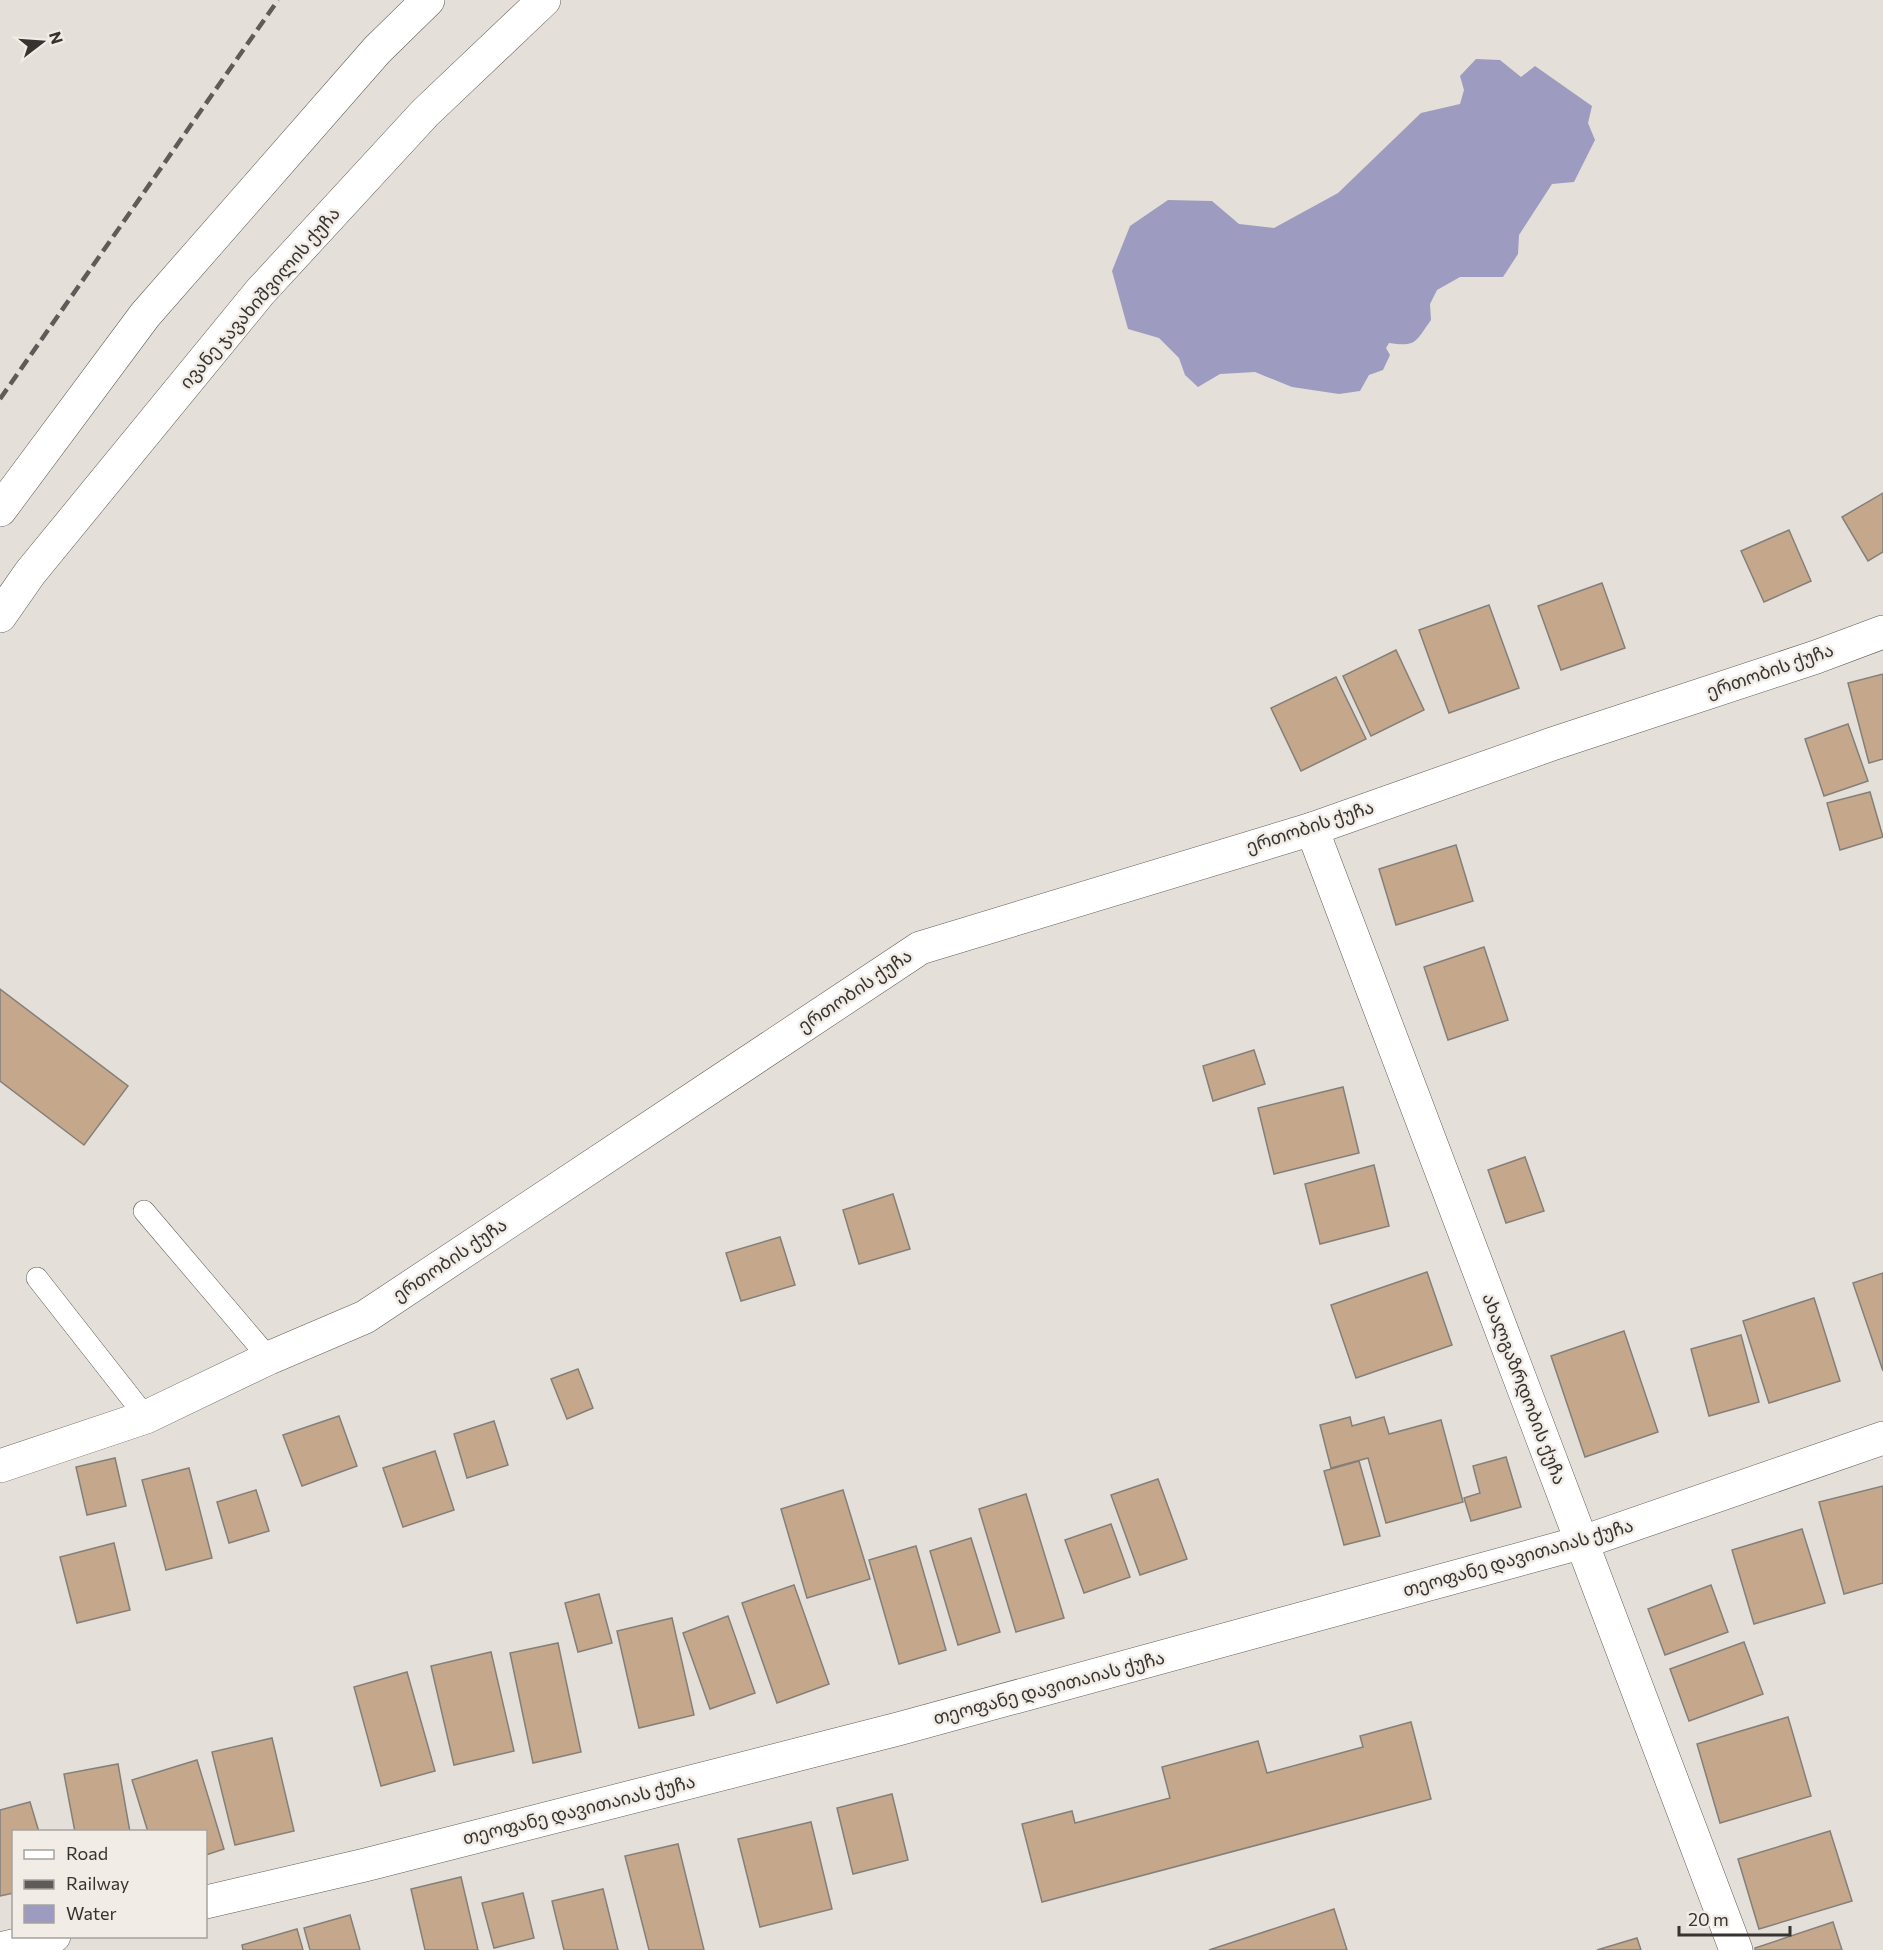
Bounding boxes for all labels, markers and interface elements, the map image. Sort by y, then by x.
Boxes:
north arrow [12,12,72,72]
text: N [46,29,68,46]
street label: ივანე ჯავახიშვილის ქუჩა [174,202,345,393]
street label: ერთობის ქუჩა [1703,638,1836,703]
street label: ერთობის ქუჩა [1243,795,1377,858]
street label: ერთობის ქუჩა [793,944,916,1037]
street label: ერთობის ქუჩა [388,1213,511,1306]
street label: ახალგაზრდობის ქუჩა [1477,1290,1572,1488]
street label: თეოფანე დავითაიას ქუჩა [1400,1514,1636,1601]
street label: თეოფანე დავითაიას ქუჩა [931,1646,1167,1730]
street label: თეოფანე დავითაიას ქუჩა [460,1769,698,1850]
legend [12,1830,207,1938]
text: Road [66,1842,108,1864]
text: Railway [66,1872,129,1894]
scale bar [1679,1899,1790,1937]
text: Water [66,1902,117,1924]
text: 20 m [1688,1908,1729,1930]

